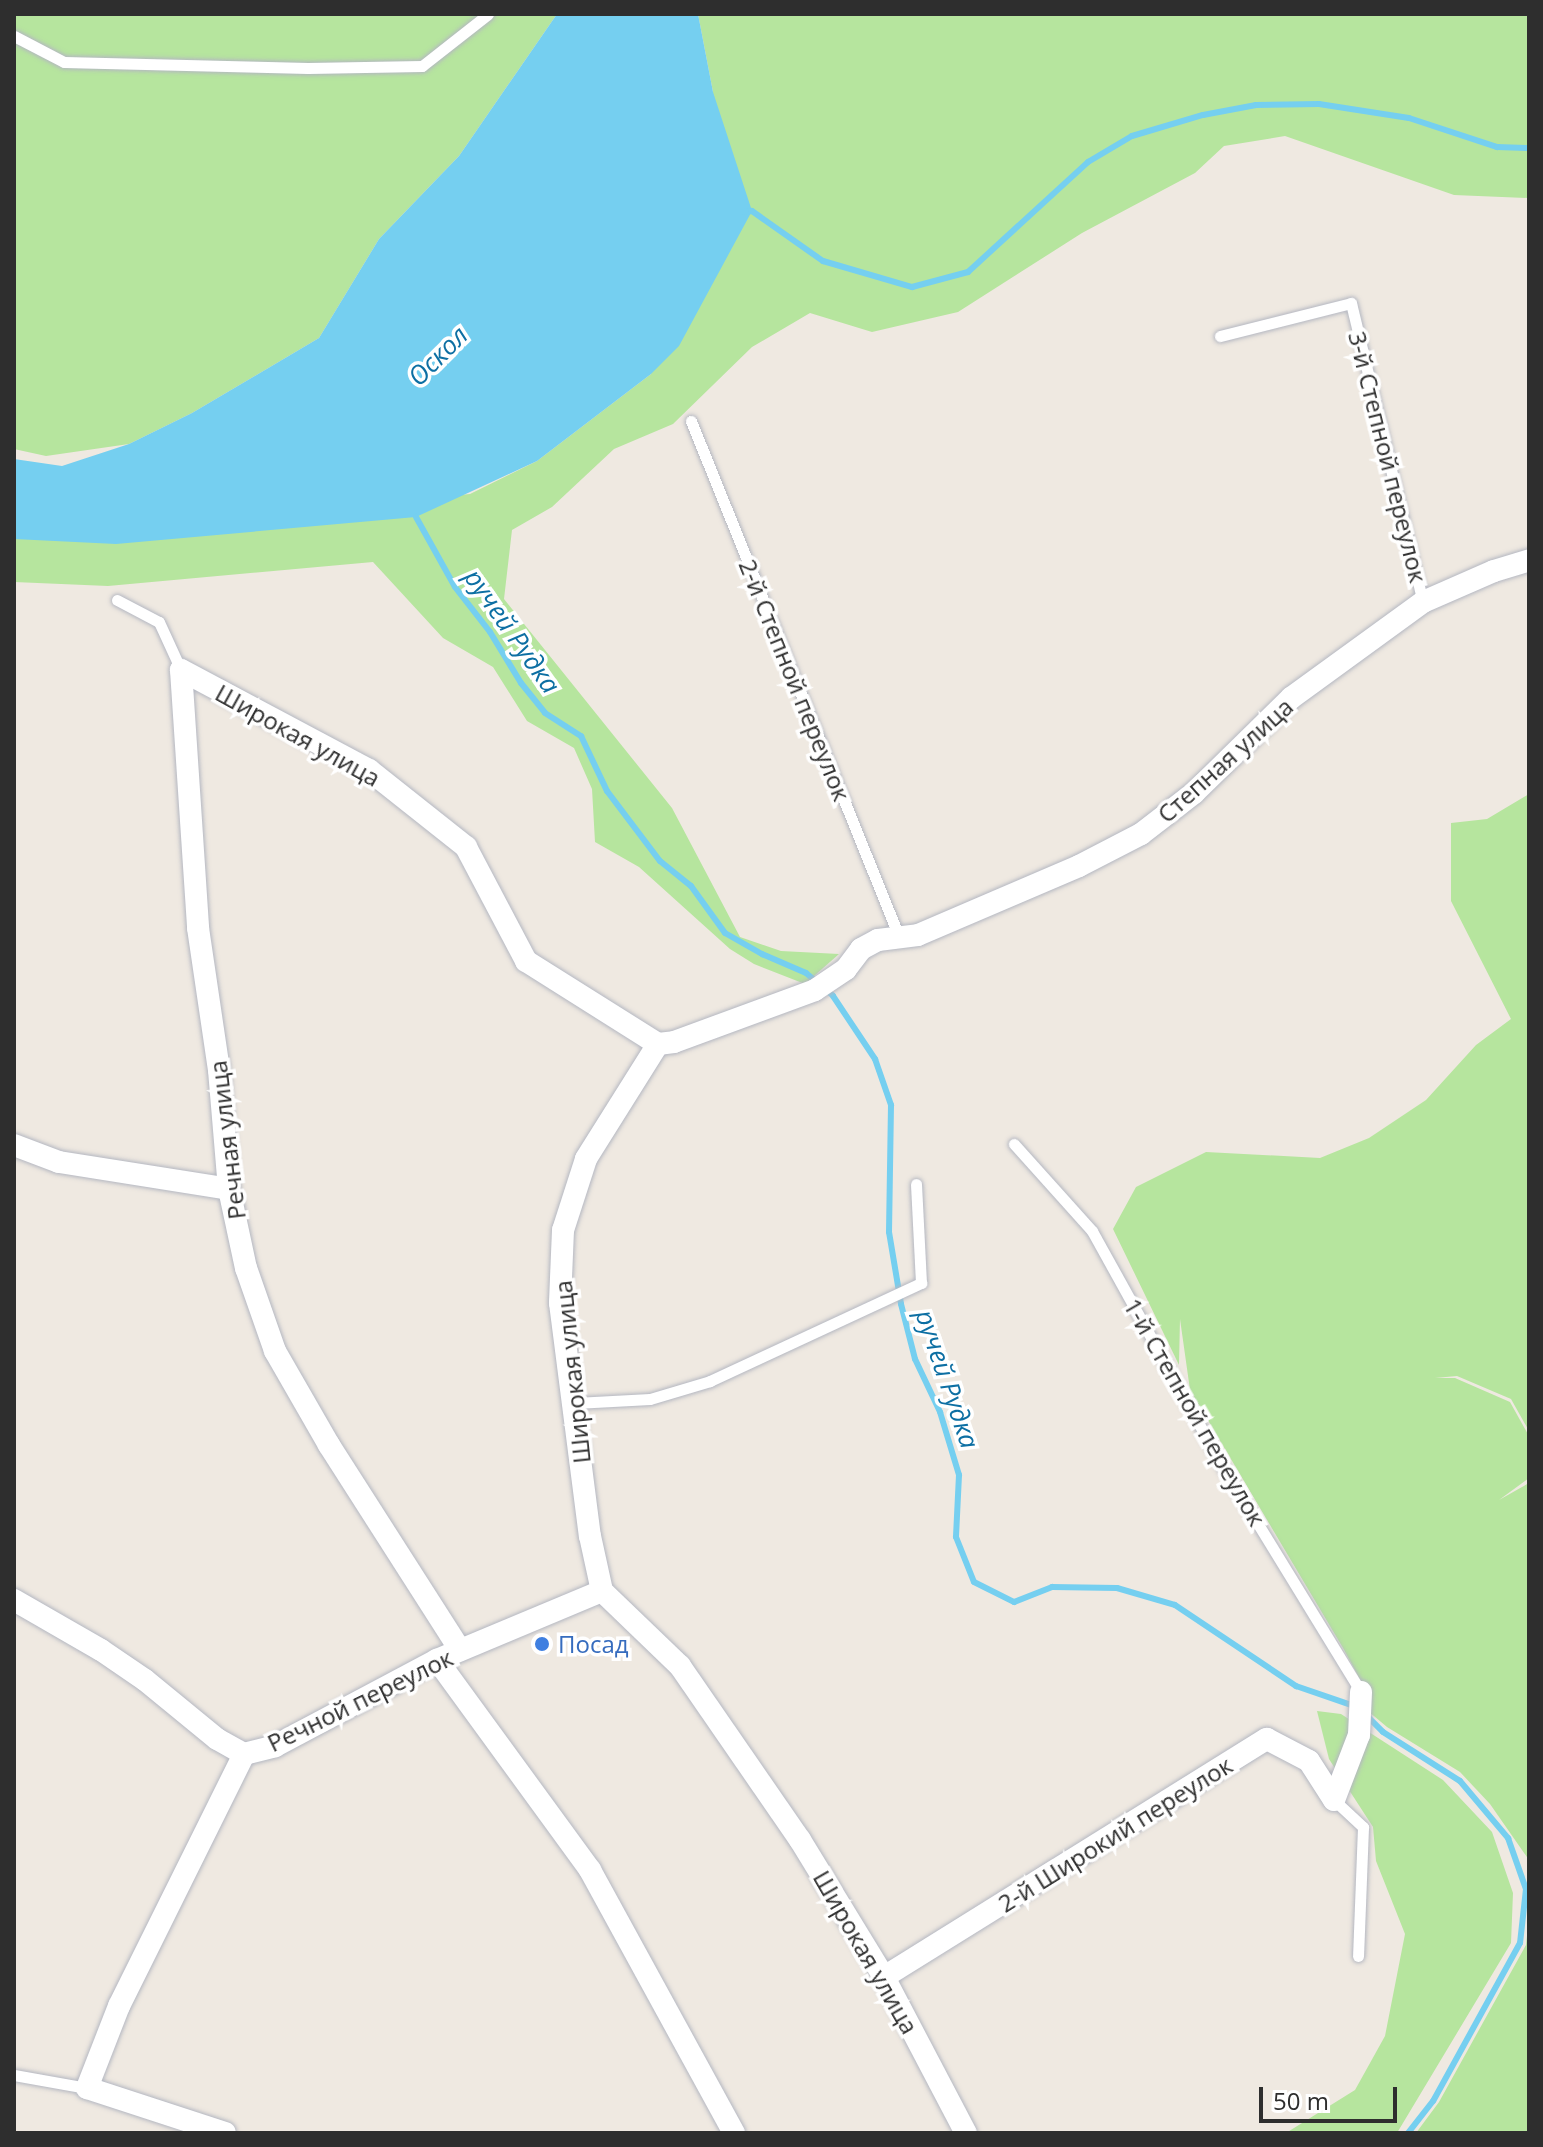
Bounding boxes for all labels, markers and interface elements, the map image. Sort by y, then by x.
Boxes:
water label: Оскол [402,320,474,392]
street label: 3-й Степной переулок [1343,328,1433,586]
street label: 2-й Степной переулок [733,555,857,805]
water label: ручей Рудка [458,563,566,699]
street label: Широкая улица [211,678,385,792]
street label: Степная улица [1151,692,1299,828]
street label: Речная улица [203,1059,251,1221]
street label: Широкая улица [548,1279,596,1465]
street label: 1-й Степной переулок [1118,1293,1272,1531]
water label: ручей Рудка [909,1306,985,1452]
place label: Посад [558,1630,629,1658]
marker: Посад [533,1635,551,1653]
street label: Речной переулок [263,1643,457,1757]
street label: 2-й Широкий переулок [993,1750,1237,1918]
street label: Широкая улица [808,1865,924,2039]
scale bar [1263,2071,1401,2121]
text: 50 m [1273,2084,1329,2117]

